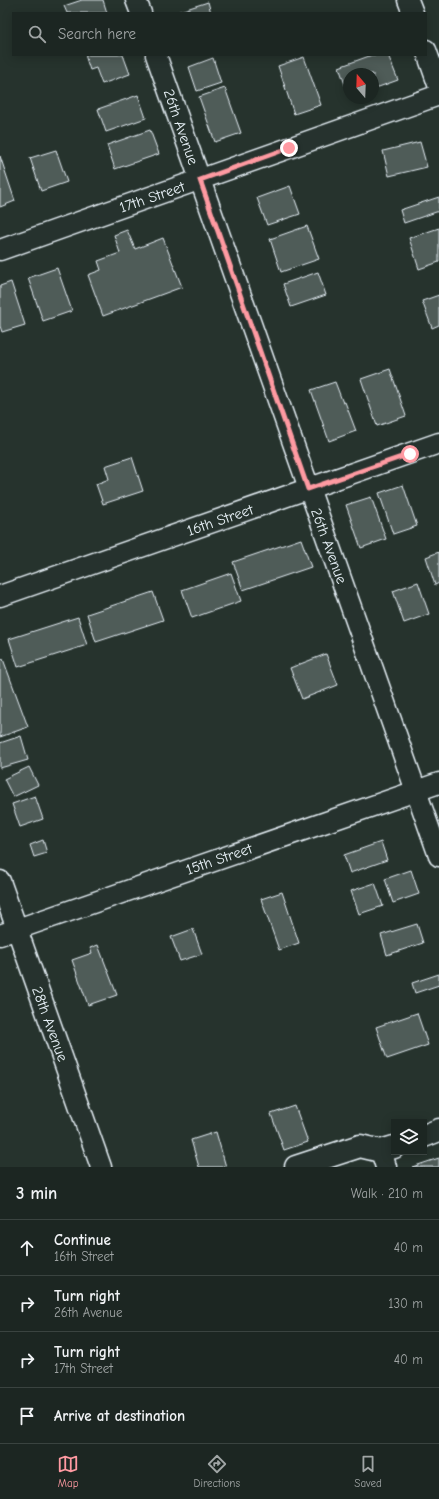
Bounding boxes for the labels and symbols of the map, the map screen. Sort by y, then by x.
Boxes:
north arrow [343,68,379,104]
street label: 26th Avenue [160,87,203,168]
route end [280,139,298,157]
street label: 17th Street [117,177,188,217]
route start [401,445,419,463]
street label: 16th Street [184,500,256,540]
street label: 26th Avenue [307,506,351,587]
street label: 15th Street [183,839,255,879]
street label: 28th Avenue [28,984,72,1064]

